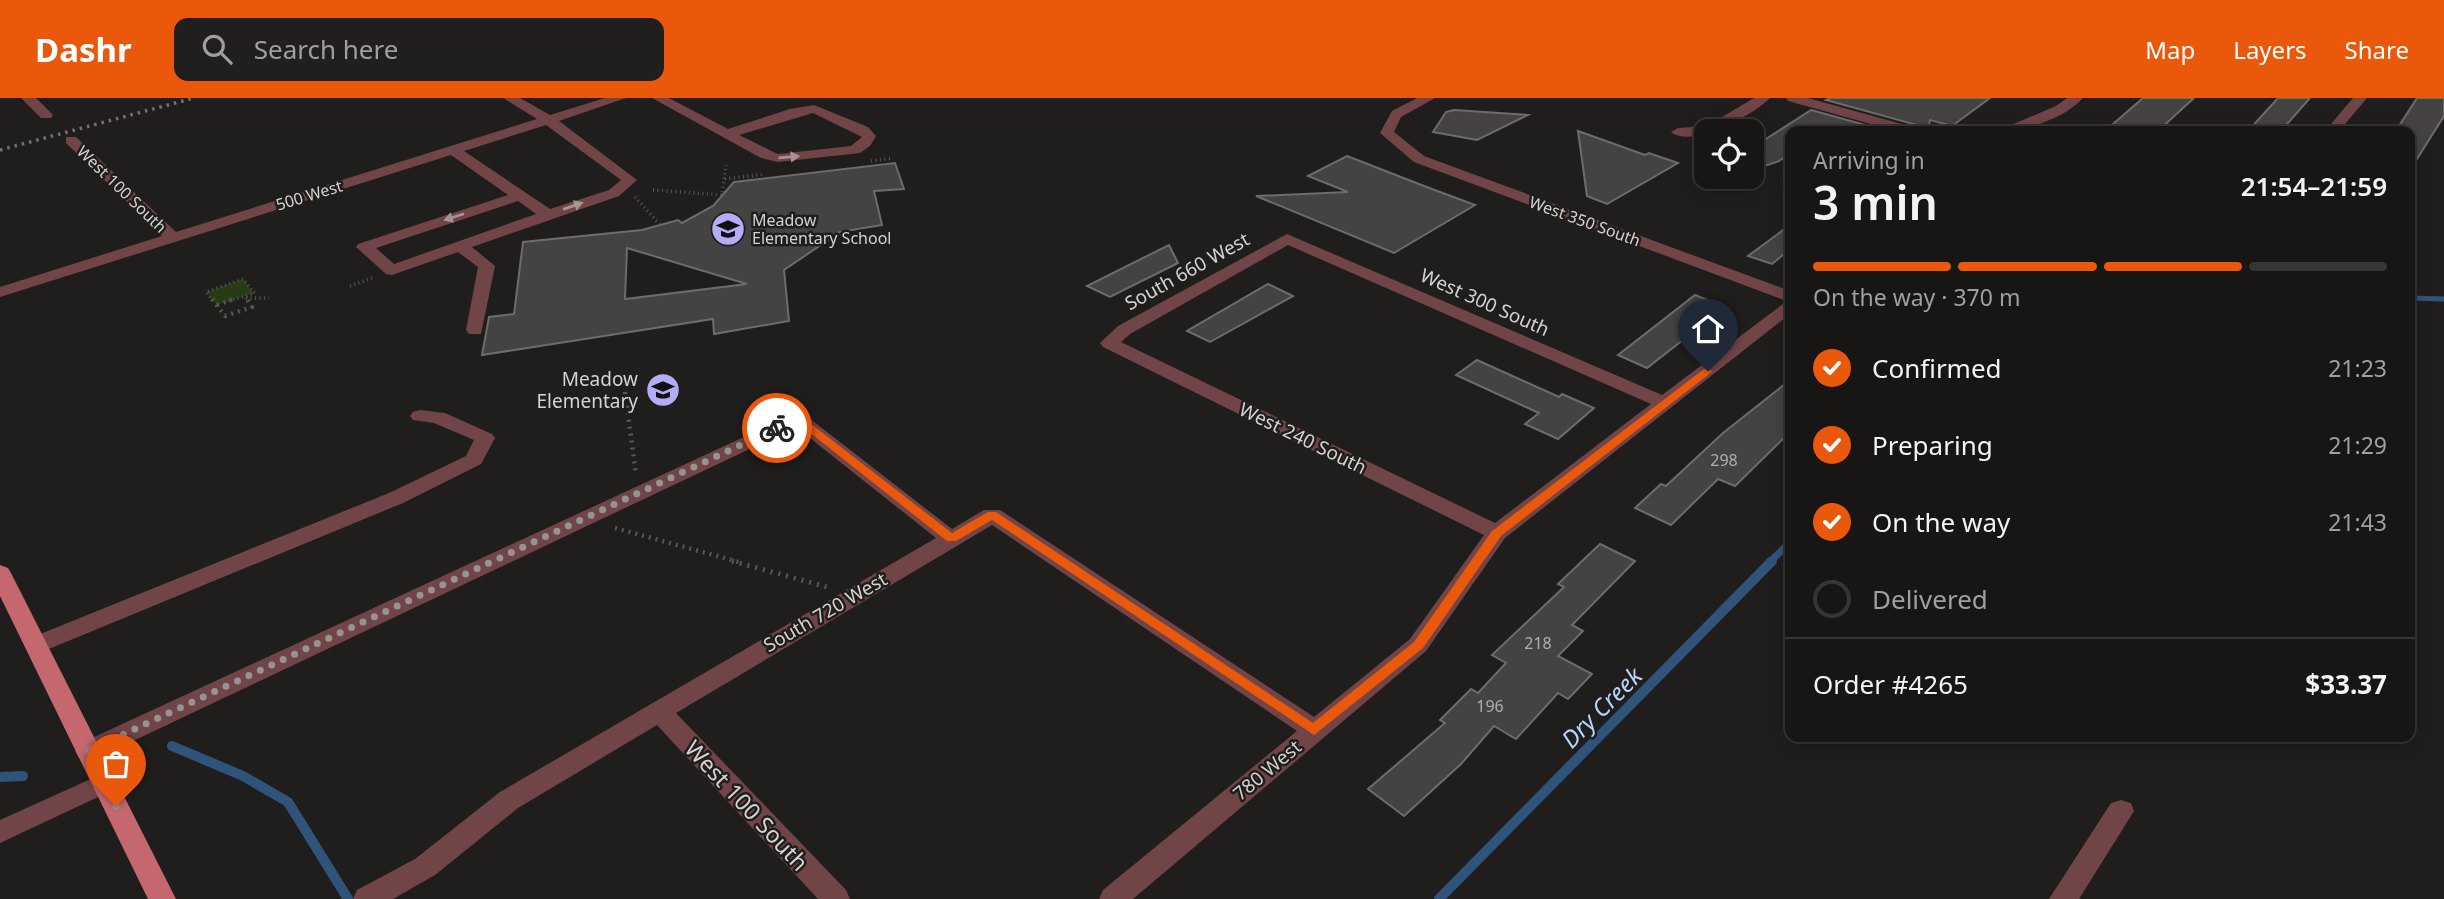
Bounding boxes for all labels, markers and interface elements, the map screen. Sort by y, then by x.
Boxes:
search box [174,18,664,81]
text: Dashr [35,27,132,72]
icon: search [198,30,236,68]
text: Search here [254,31,398,67]
text: Map [2145,33,2195,66]
text: Layers [2233,33,2307,66]
text: Share [2345,33,2409,66]
map controls [1694,119,1764,189]
button: locate [1694,119,1764,189]
street label: West 100 South [72,141,172,237]
text: Arriving in [1813,144,1925,176]
one-way arrow [778,151,800,162]
text: 21:54–21:59 [2241,168,2387,204]
text: 3 min [1813,171,1938,233]
street label: 500 West [273,174,345,216]
street label: West 350 South [1526,191,1644,251]
one-way arrow [563,200,584,211]
place label: Meadow Elementary School [752,209,891,249]
school or university icon: Meadow Elementary School [709,210,747,248]
one-way arrow [443,213,464,223]
street label: South 660 West [1120,226,1254,316]
street label: West 300 South [1416,262,1554,342]
text: On the way · 370 m [1813,281,2020,313]
pin [1678,299,1738,371]
icon: home [1689,310,1727,348]
icon: check [1813,349,1851,387]
text: Confirmed [1872,350,2002,386]
text: 21:23 [2328,352,2387,384]
place label: Meadow Elementary [537,366,638,414]
school or university icon: Meadow Elementary [644,371,682,409]
courier [742,393,812,463]
street label: West 240 South [1235,396,1371,480]
icon: bike [758,409,796,447]
icon: check [1813,426,1851,464]
text: Preparing [1872,427,1993,463]
text: 21:29 [2328,429,2387,461]
house number: 298 [1710,449,1738,471]
icon: check [1813,503,1851,541]
text: On the way [1872,504,2010,540]
text: 21:43 [2328,506,2387,538]
street label: South 720 West [758,566,892,658]
text: Delivered [1872,581,1988,617]
house number: 218 [1524,632,1552,654]
water label: Dry Creek [1553,658,1650,755]
text: Order #4265 [1813,666,1968,702]
text: $33.37 [2305,666,2387,702]
house number: 196 [1476,695,1504,717]
street label: West 100 South [678,733,816,877]
pin [86,734,146,806]
street label: 780 West [1227,734,1307,806]
icon: bag [97,745,135,783]

